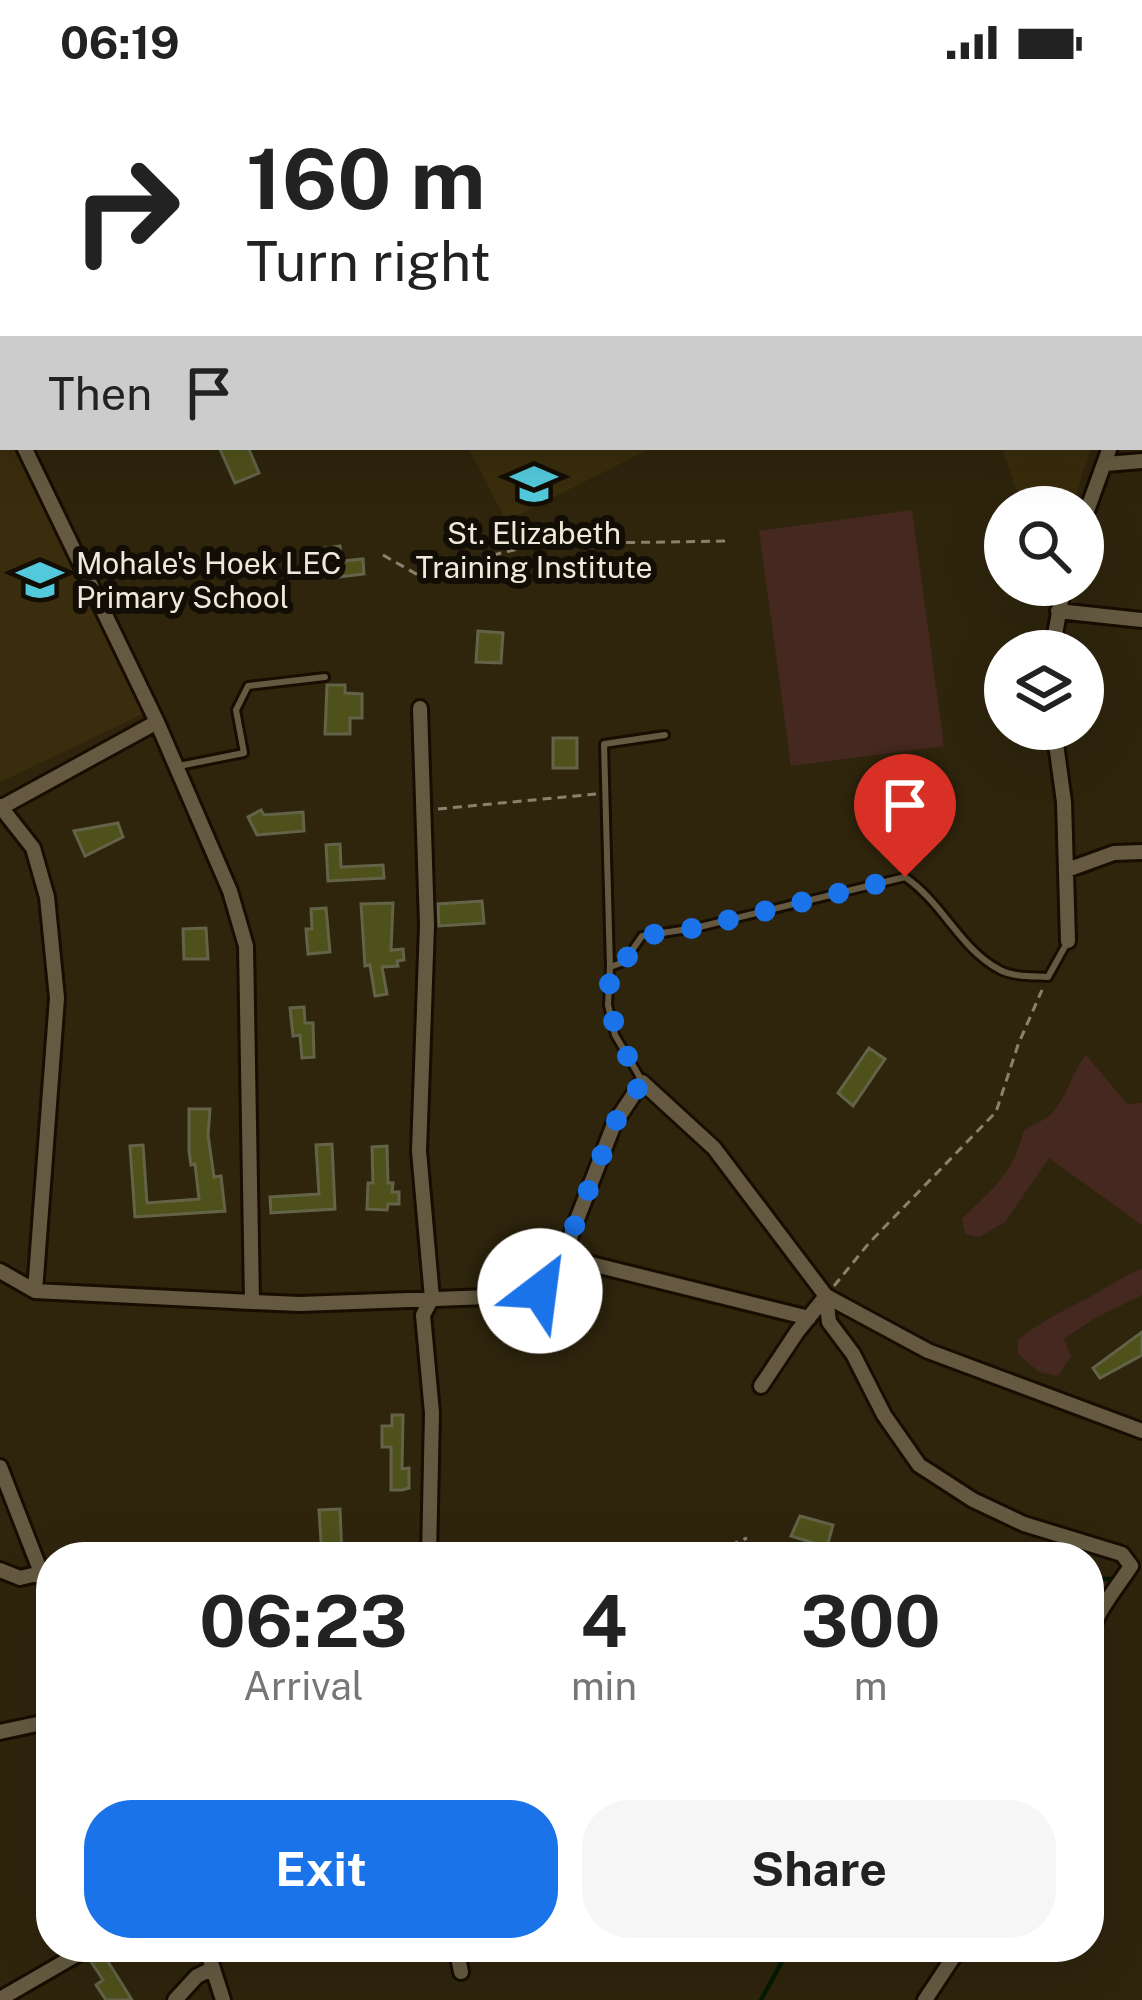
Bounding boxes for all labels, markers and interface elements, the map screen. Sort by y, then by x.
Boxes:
text: 06:19 [60,16,180,69]
text: 160 m [246,129,485,228]
icon: right [48,132,204,288]
text: Turn right [246,230,491,293]
icon: arrive [176,360,242,426]
text: Then [48,367,152,420]
school or university icon: St. Elizabeth Training Institute [509,459,559,509]
map controls [984,486,1104,750]
button: search [984,486,1104,606]
place label: St. Elizabeth Training Institute [415,515,653,585]
place label: Mohale's Hoek LEC Primary School [76,545,341,615]
school or university icon: Mohale's Hoek LEC Primary School [15,555,65,605]
button: layers [984,630,1104,750]
pin [854,754,956,877]
icon: arrive [872,772,938,838]
position arrow [477,1228,603,1354]
text: 06:23 [199,1579,408,1663]
text: 4 [580,1579,628,1663]
text: 300 [800,1579,941,1663]
text: Arrival [243,1663,364,1709]
text: min [571,1663,637,1709]
text: m [854,1663,887,1709]
button: Exit [84,1800,558,1938]
button: Share [582,1800,1056,1938]

